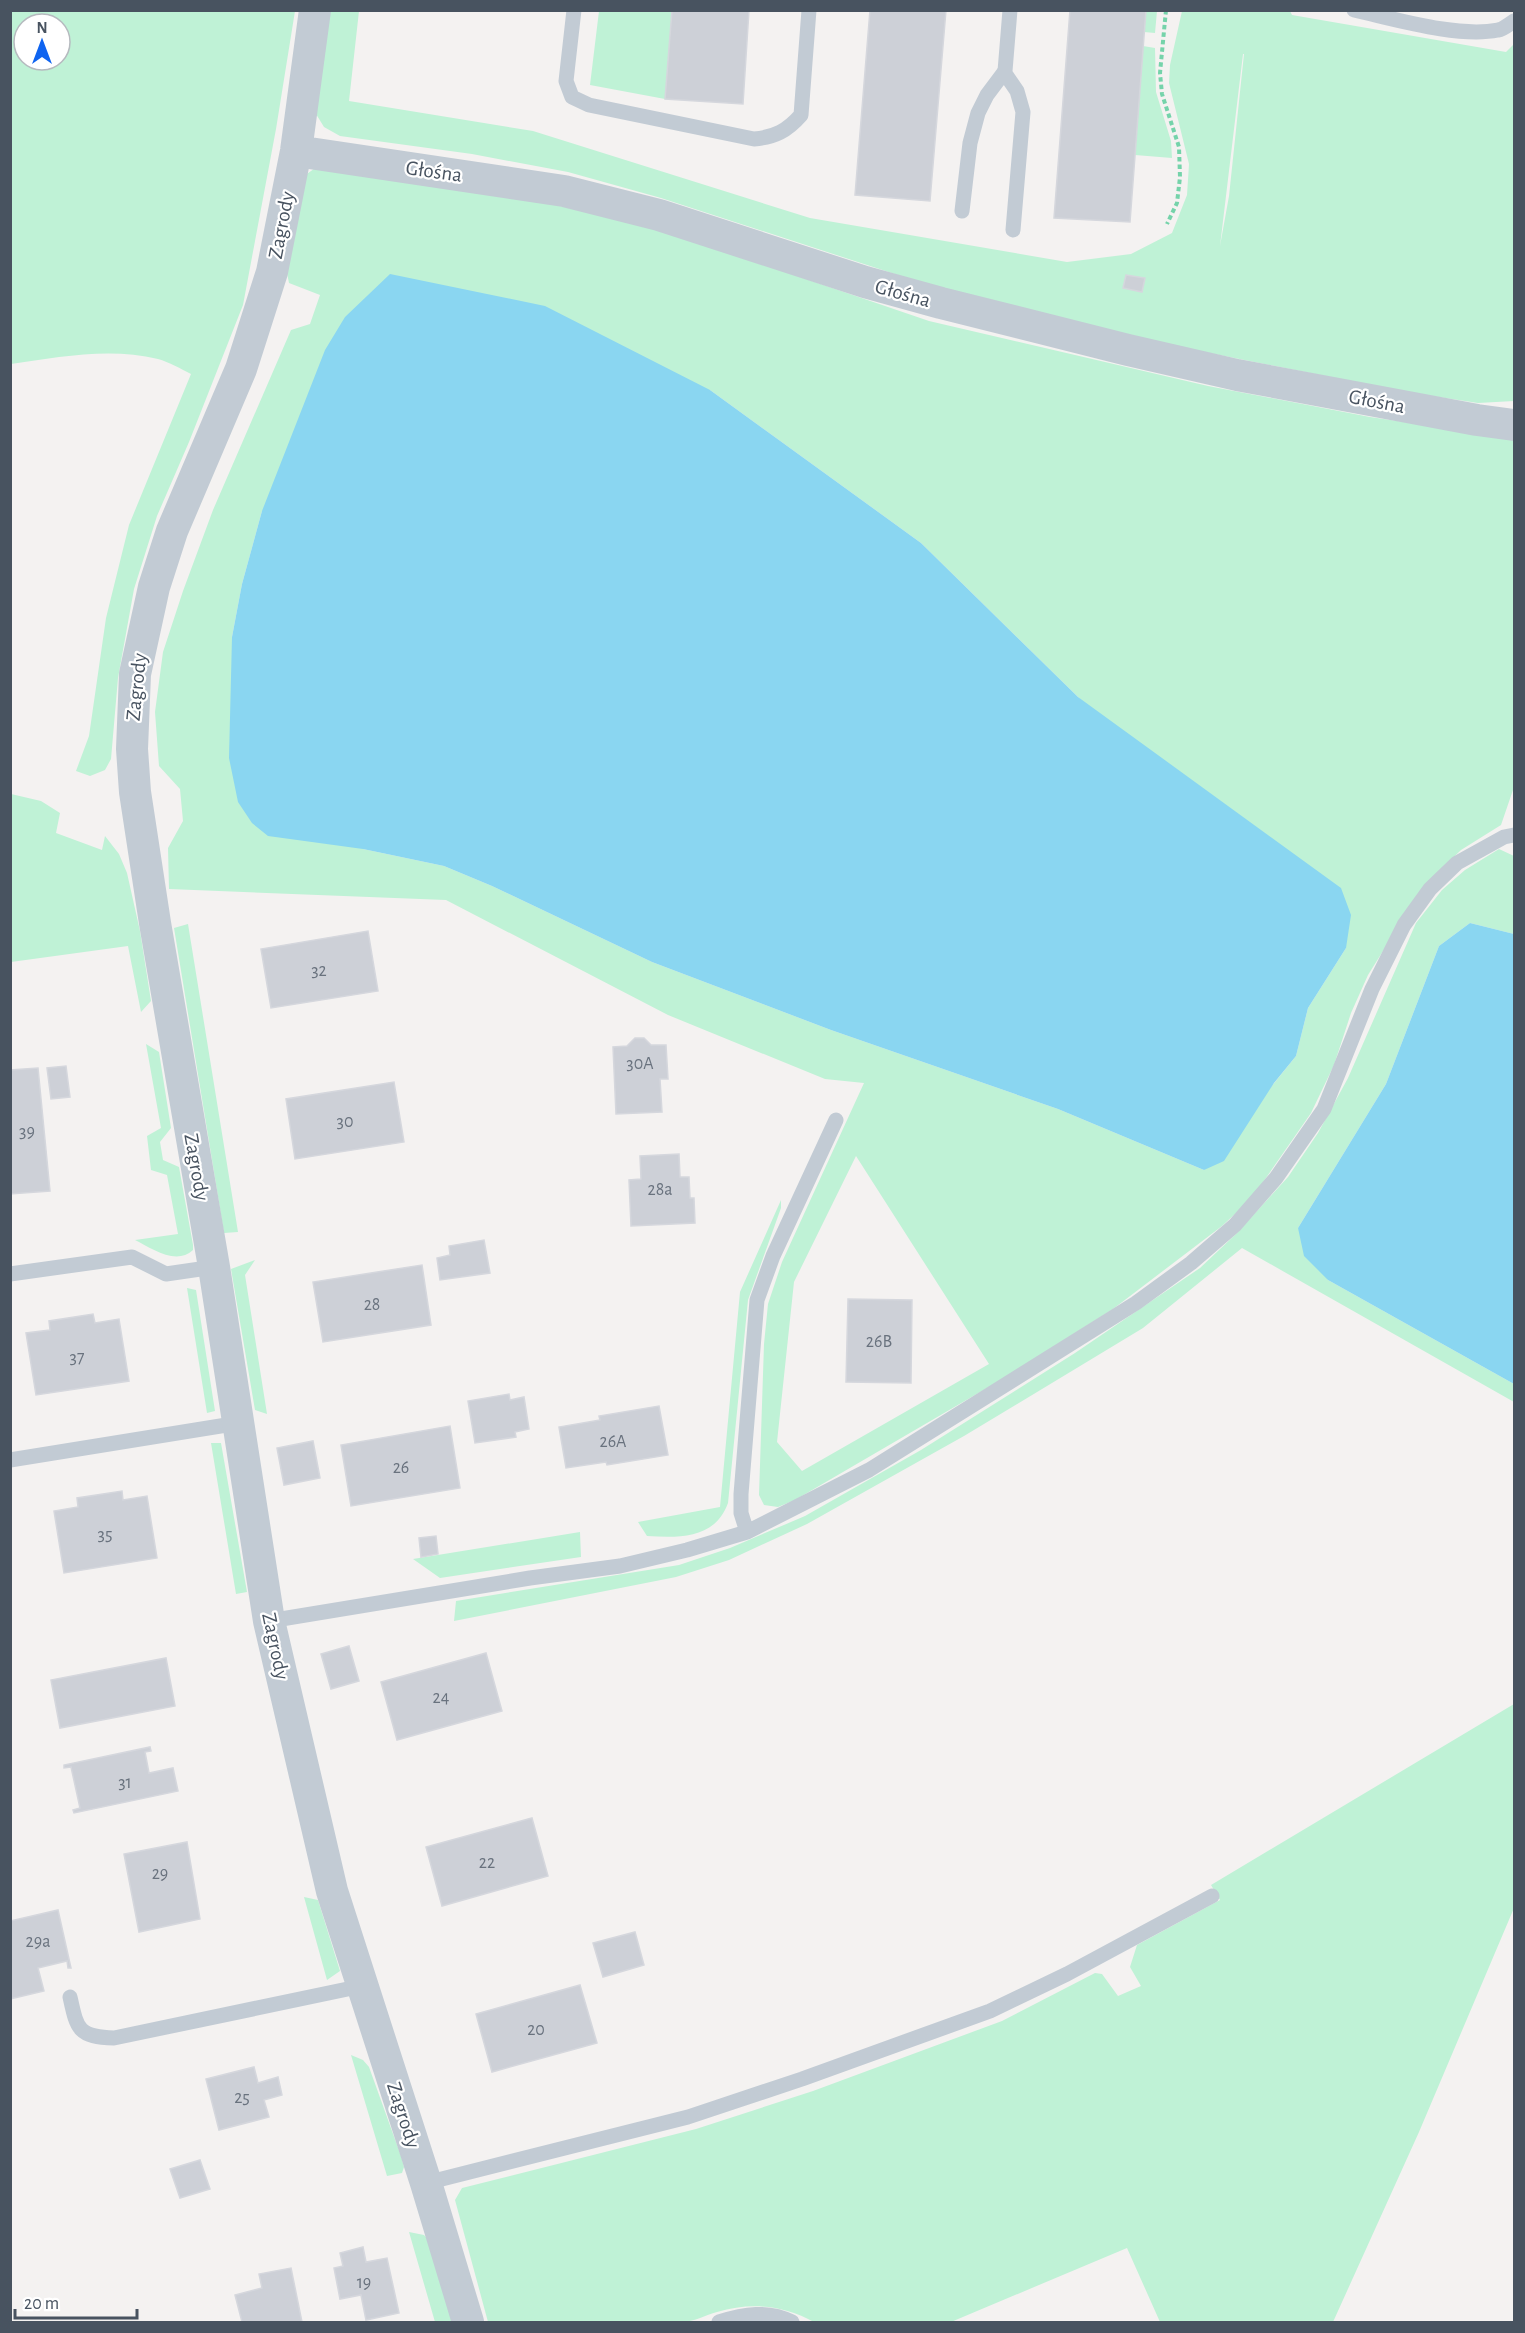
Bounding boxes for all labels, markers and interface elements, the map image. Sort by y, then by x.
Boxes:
north arrow [12,12,72,72]
text: N [36,20,48,36]
street label: Głośna [404,157,464,186]
street label: Zagrody [265,190,298,260]
street label: Głośna [873,276,933,311]
street label: Głośna [1347,386,1407,417]
street label: Zagrody [123,652,150,722]
house number: 32 [311,962,327,980]
house number: 30A [626,1055,654,1073]
house number: 30 [337,1113,353,1131]
house number: 39 [19,1123,35,1141]
street label: Zagrody [180,1132,213,1202]
house number: 28a [647,1181,673,1199]
house number: 28 [364,1296,380,1314]
house number: 26B [866,1333,892,1351]
house number: 37 [70,1349,84,1367]
house number: 26A [599,1433,627,1451]
house number: 26 [393,1459,409,1477]
house number: 35 [98,1526,112,1544]
street label: Zagrody [258,1611,293,1682]
house number: 24 [433,1689,450,1707]
house number: 31 [118,1774,132,1792]
house number: 22 [479,1854,495,1872]
house number: 29 [152,1865,168,1883]
house number: 29a [26,1933,50,1951]
house number: 20 [527,2021,545,2039]
street label: Zagrody [383,2080,424,2151]
house number: 25 [234,2089,250,2107]
house number: 19 [357,2274,371,2292]
scale bar [15,2282,136,2320]
text: 20 m [24,2295,59,2313]

